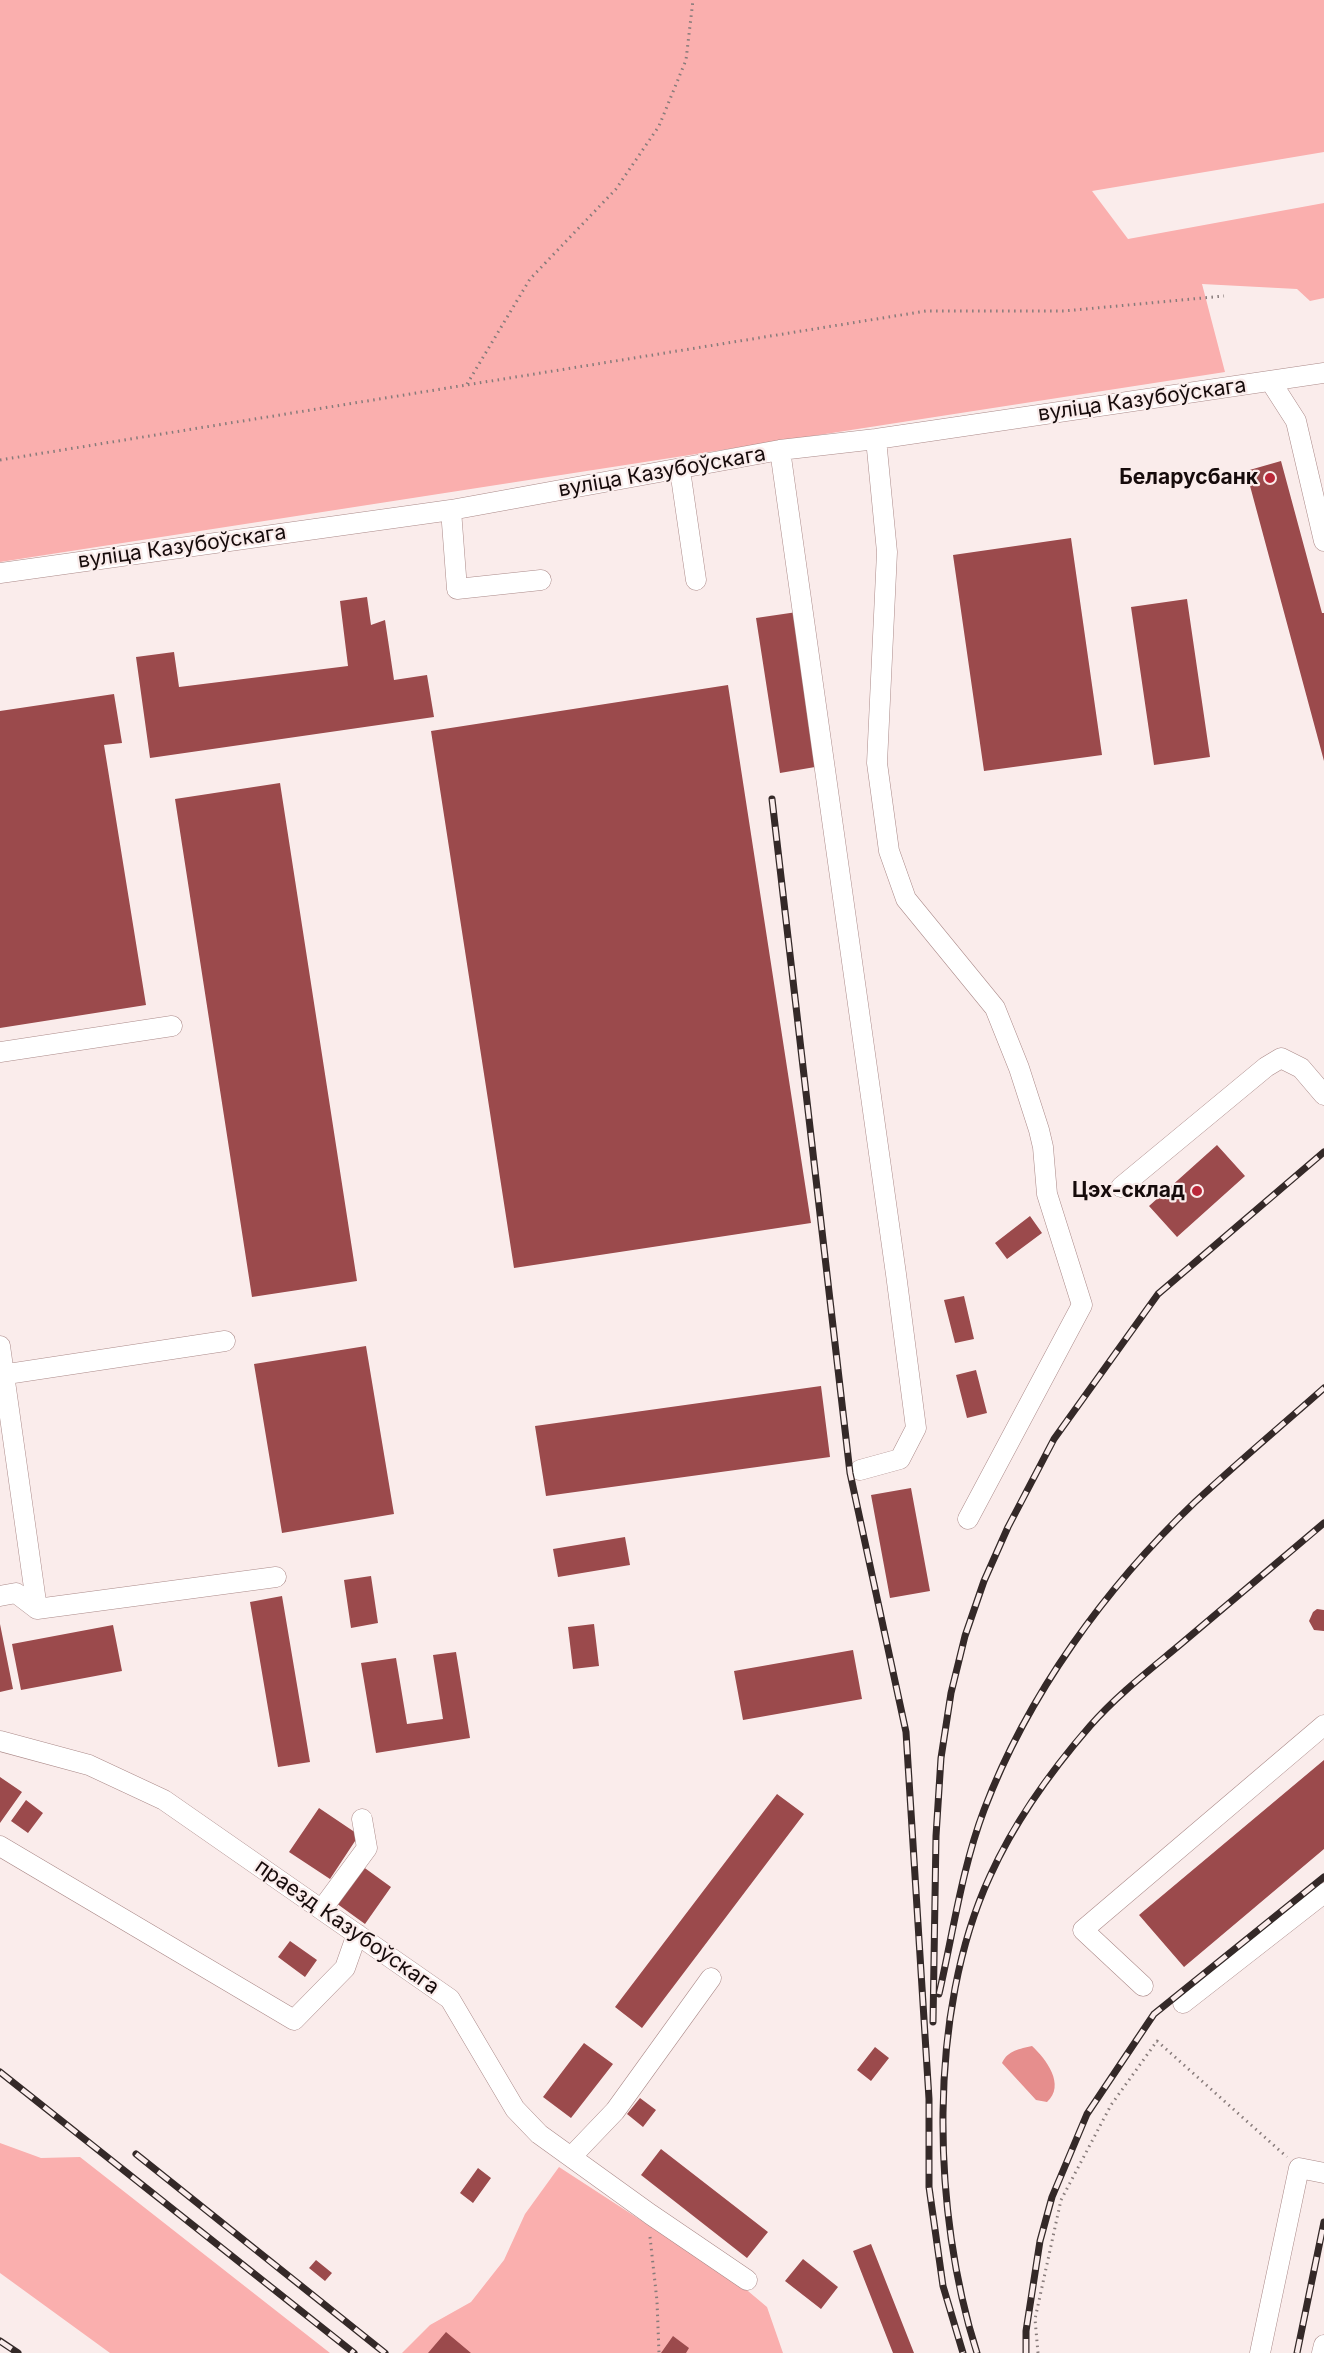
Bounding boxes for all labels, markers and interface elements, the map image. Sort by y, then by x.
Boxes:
street label: вуліца Казубоўскага [1036,373,1248,427]
street label: вуліца Казубоўскага [556,441,768,503]
place label: Беларусбанк [1119,465,1258,491]
marker: Беларусбанк [1263,471,1277,485]
street label: вуліца Казубоўскага [76,520,288,574]
place label: Цэх-склад [1072,1178,1185,1204]
marker: Цэх-склад [1190,1184,1204,1198]
street label: праезд Казубоўскага [250,1854,444,2000]

